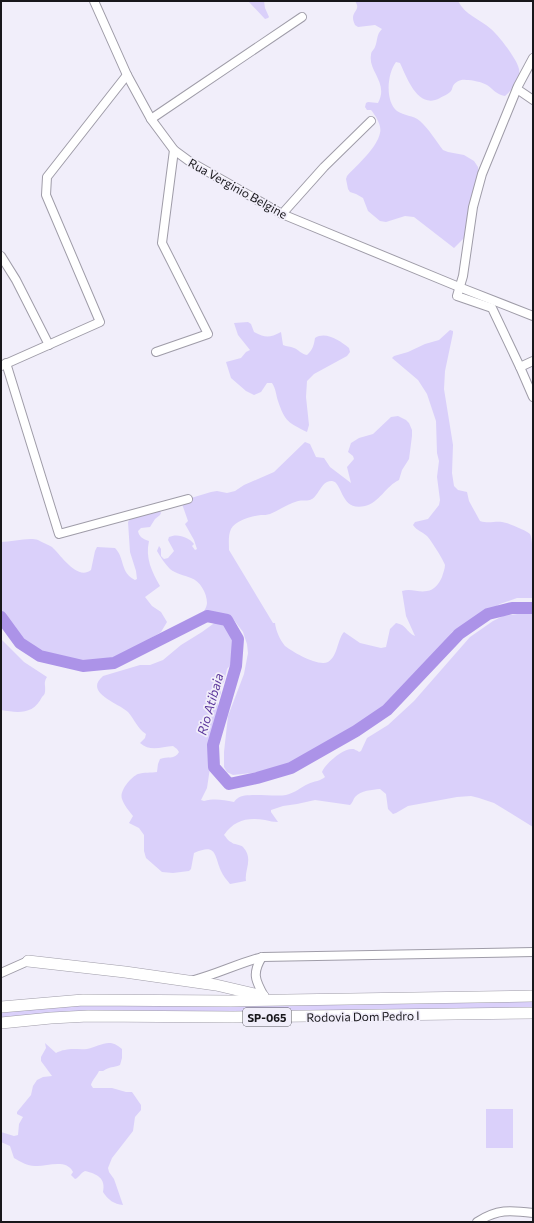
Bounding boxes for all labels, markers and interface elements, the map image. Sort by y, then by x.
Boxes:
street label: Rua Verginio Belgine [186,155,290,221]
water label: Rio Atibaia [193,671,227,737]
road number: SP-065 [243,1008,291,1026]
street label: Rodovia Dom Pedro I [306,1008,420,1024]

